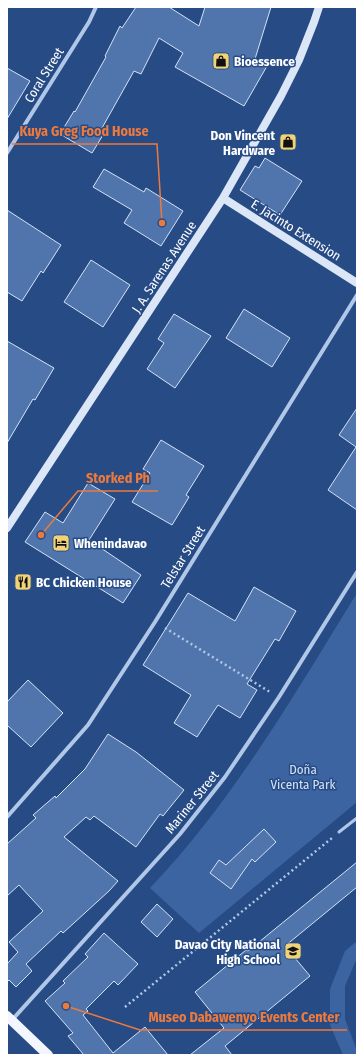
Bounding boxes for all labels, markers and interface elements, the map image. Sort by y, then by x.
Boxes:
street label: Coral Street [21,44,67,105]
shop icon: Bioessence [211,51,231,71]
place label: Bioessence [234,54,295,69]
callout: Kuya Greg Food House [12,118,157,144]
text: Kuya Greg Food House [19,123,149,140]
place label: Don Vincent Hardware [210,128,275,158]
shop icon: Don Vincent Hardware [278,132,298,152]
street label: E. Jacinto Extension [248,196,344,264]
street label: J. A. Sarenas Avenue [129,218,199,316]
callout: Storked Ph [78,465,158,491]
text: Storked Ph [86,470,150,487]
street label: Telstar Street [158,522,209,591]
hotel icon: Whenindavao [51,533,71,553]
place label: Whenindavao [74,536,147,551]
restaurant icon: BC Chicken House [13,572,33,592]
place label: BC Chicken House [36,575,132,590]
park label: Doña Vicenta Park [270,762,337,792]
street label: Mariner Street [162,767,222,836]
place label: Davao City National High School [175,937,280,967]
school or university icon: Davao City National High School [283,941,303,961]
callout: Museo Dabawenyo Events Center [140,1004,347,1030]
text: Museo Dabawenyo Events Center [148,1009,340,1026]

